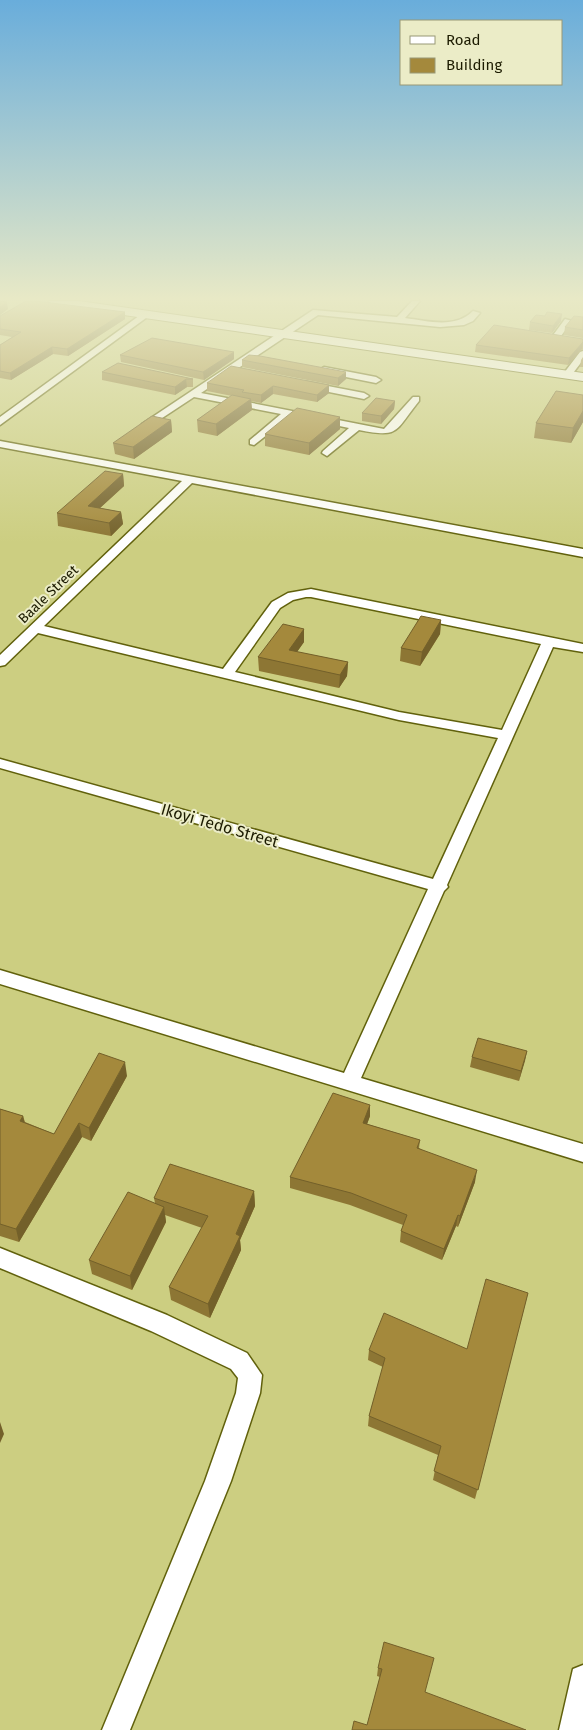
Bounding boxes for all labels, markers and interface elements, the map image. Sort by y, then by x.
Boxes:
legend [400,20,563,85]
text: Road [446,31,481,49]
text: Building [446,56,502,74]
street label: Baale Street [15,561,83,627]
street label: Ikoyi Tedo Street [159,800,281,851]

